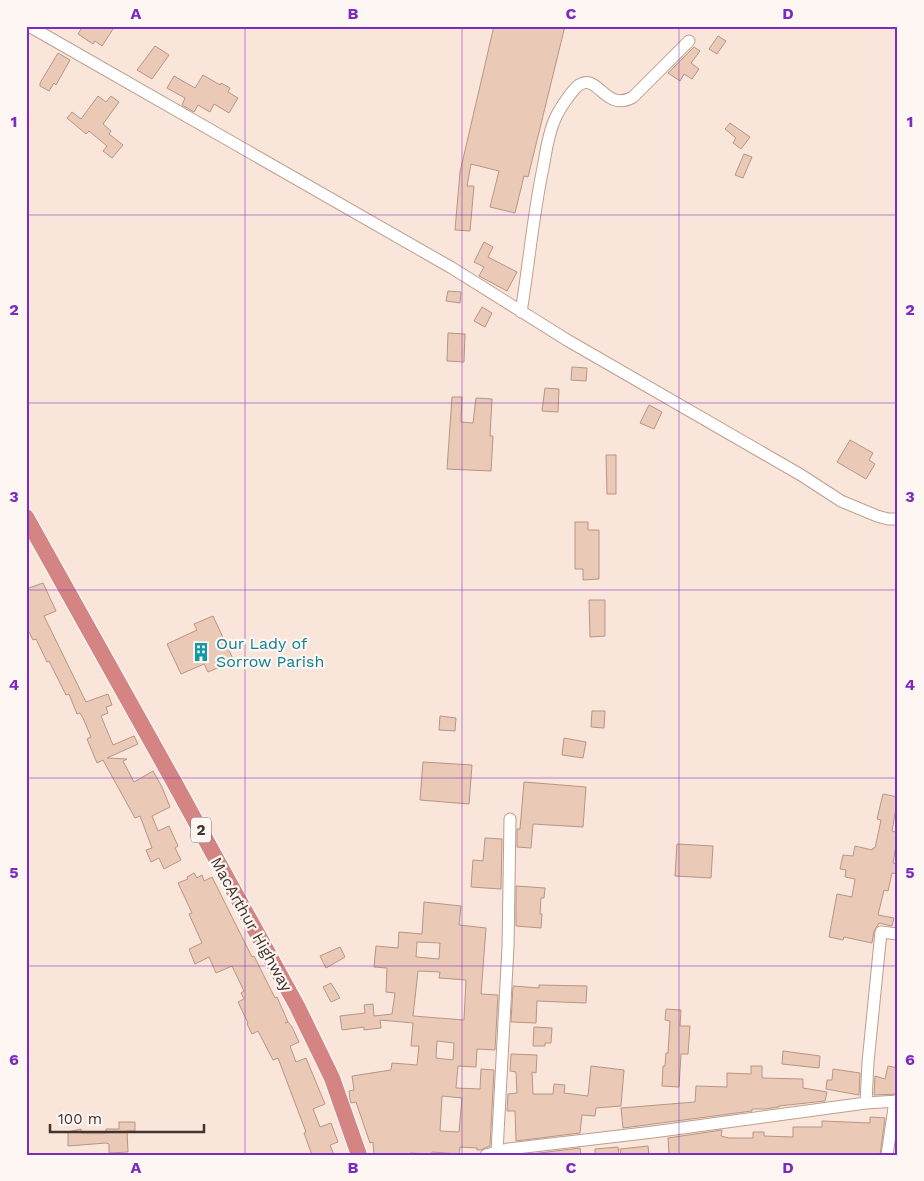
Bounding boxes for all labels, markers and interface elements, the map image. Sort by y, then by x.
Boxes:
text: A [131,4,142,23]
text: B [348,4,359,23]
text: C [566,4,577,23]
text: D [782,4,794,23]
text: 1 [11,112,17,131]
text: 1 [907,112,913,131]
text: 2 [9,300,19,319]
text: 2 [905,300,915,319]
text: 3 [9,487,19,506]
text: 3 [905,487,915,506]
place label: Our Lady of Sorrow Parish [216,634,324,671]
building icon: Our Lady of Sorrow Parish [190,641,212,663]
text: 4 [9,675,19,694]
text: 4 [905,675,915,694]
road number: 2 [191,818,211,842]
street label: MacArthur Highway [207,854,297,995]
text: 5 [9,863,19,882]
text: 5 [905,863,915,882]
text: 6 [9,1050,19,1069]
text: 6 [905,1050,915,1069]
scale bar [50,1101,204,1133]
text: 100 m [58,1110,102,1128]
text: A [131,1158,142,1177]
text: B [348,1158,359,1177]
text: C [566,1158,577,1177]
text: D [782,1158,794,1177]

